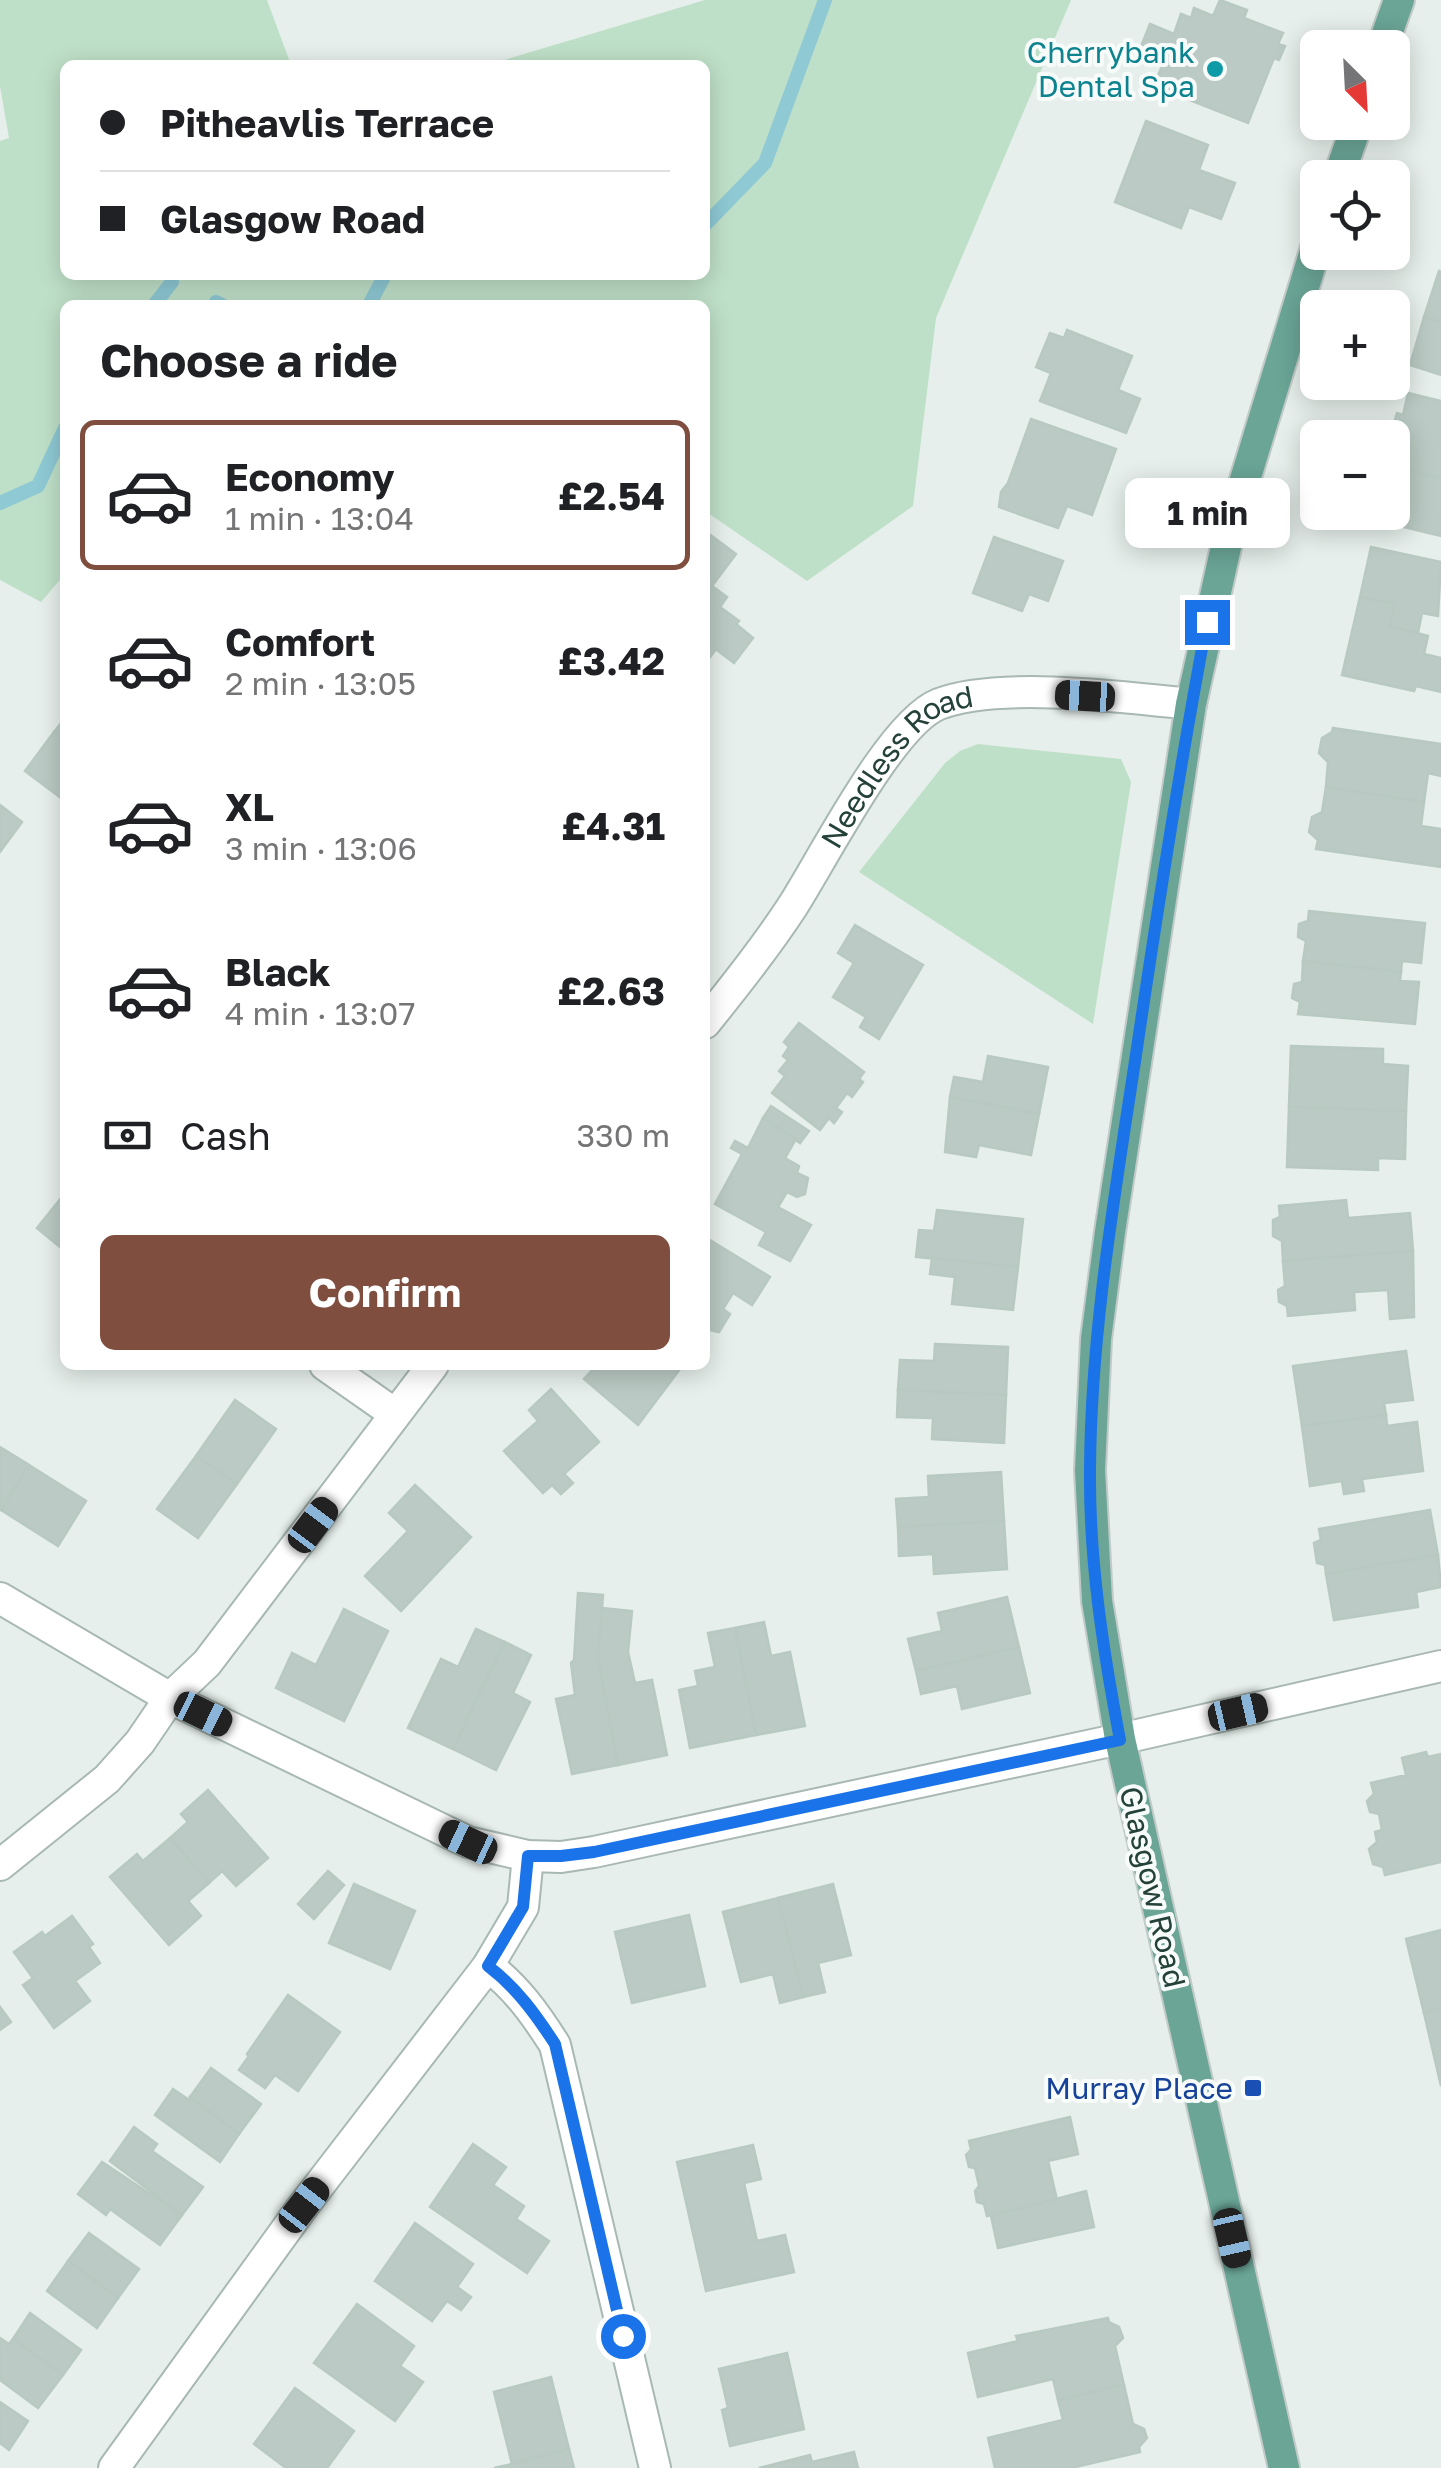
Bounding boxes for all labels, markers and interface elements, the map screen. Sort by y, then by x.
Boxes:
north arrow [1300,30,1410,140]
map controls [1300,30,1410,530]
place label: Cherrybank Dental Spa [1027,34,1195,104]
marker: Cherrybank Dental Spa [1204,58,1226,80]
text: Pitheavlis Terrace [160,100,494,145]
button: locate [1300,160,1410,270]
text: Glasgow Road [160,196,425,241]
button: + [1300,290,1410,400]
text: Choose a ride [100,333,398,387]
button: − [1300,420,1410,530]
icon: car [105,450,195,540]
text: Economy [225,454,394,499]
text: £2.54 [558,473,665,518]
callout: 1 min [1124,477,1290,547]
text: 1 min [1167,494,1248,532]
text: 1 min · 13:04 [225,499,414,537]
route end [1185,600,1230,645]
icon: car [105,615,195,705]
text: Comfort [225,619,375,664]
text: £3.42 [558,638,665,683]
text: 2 min · 13:05 [225,664,416,702]
street label: Needless Road [813,678,976,854]
car [1054,679,1116,713]
icon: car [105,780,195,870]
text: XL [225,784,274,829]
text: £4.31 [561,803,665,848]
text: 3 min · 13:06 [225,829,417,867]
icon: car [105,945,195,1035]
text: Black [225,949,330,994]
text: £2.63 [557,968,665,1013]
text: 4 min · 13:07 [225,994,415,1032]
icon: cash [100,1108,155,1163]
text: Cash [180,1113,271,1158]
text: 330 m [576,1116,670,1154]
button: Confirm [100,1235,670,1350]
car [283,1492,343,1558]
car [169,1687,237,1741]
car [1205,1691,1271,1733]
street label: Glasgow Road [1112,1783,1194,1991]
car [434,1816,502,1868]
place label: Murray Place [1045,2070,1233,2106]
marker: Murray Place [1242,2077,1264,2099]
car [274,2172,334,2238]
car [1211,2205,1253,2271]
route start [601,2314,646,2359]

